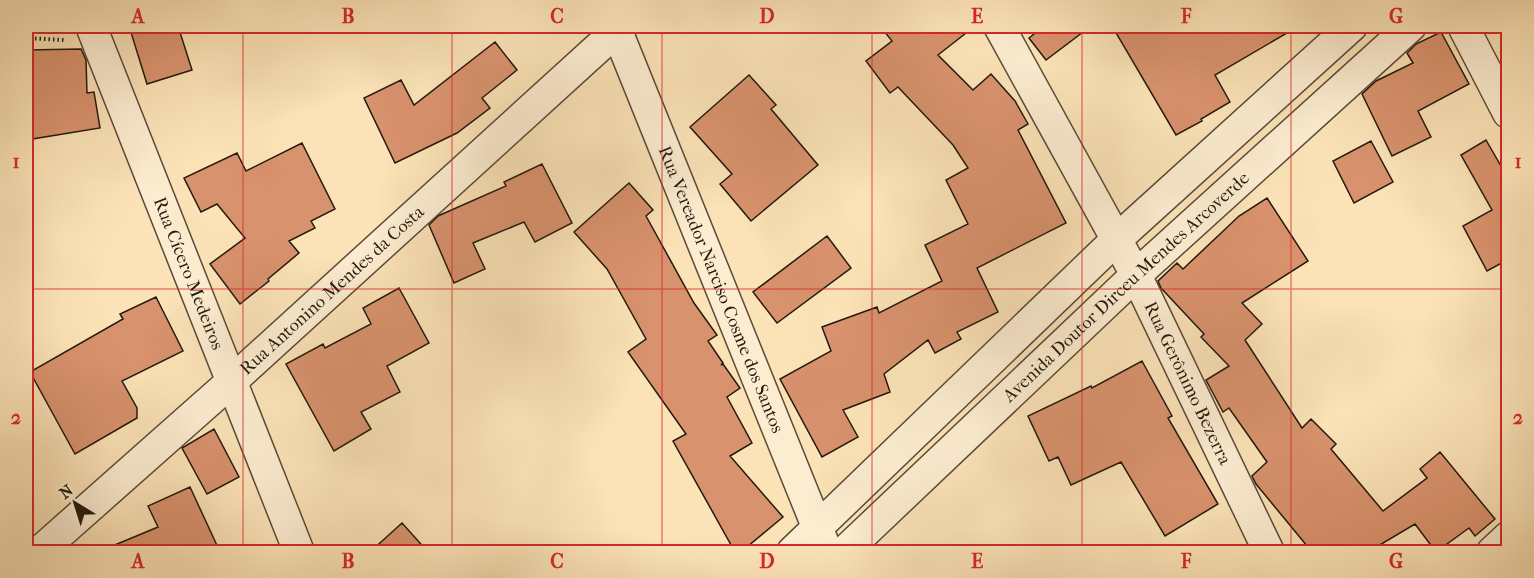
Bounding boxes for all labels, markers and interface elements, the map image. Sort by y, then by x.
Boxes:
text: A [130,5,146,28]
text: B [341,5,355,28]
text: C [550,5,564,28]
text: D [759,5,775,28]
text: E [971,5,983,28]
text: F [1180,5,1192,28]
text: G [1389,5,1403,28]
street label: Rua Vereador Narciso Cosme dos Santos [654,143,789,436]
text: 1 [12,150,20,173]
text: 1 [1514,150,1522,173]
street label: Avenida Doutor Dirceu Mendes Arcoverde [998,167,1253,407]
street label: Rua Cícero Medeiros [149,194,229,353]
street label: Rua Antonino Mendes da Costa [236,201,429,379]
street label: Rua Gerônimo Bezerra [1140,298,1236,468]
text: 2 [11,406,21,429]
text: 2 [1513,406,1523,429]
north arrow [45,473,105,533]
text: N [55,480,77,503]
text: A [130,550,146,573]
text: B [341,550,355,573]
text: C [550,550,564,573]
text: D [759,550,775,573]
text: E [971,550,983,573]
text: F [1180,550,1192,573]
text: G [1389,550,1403,573]

